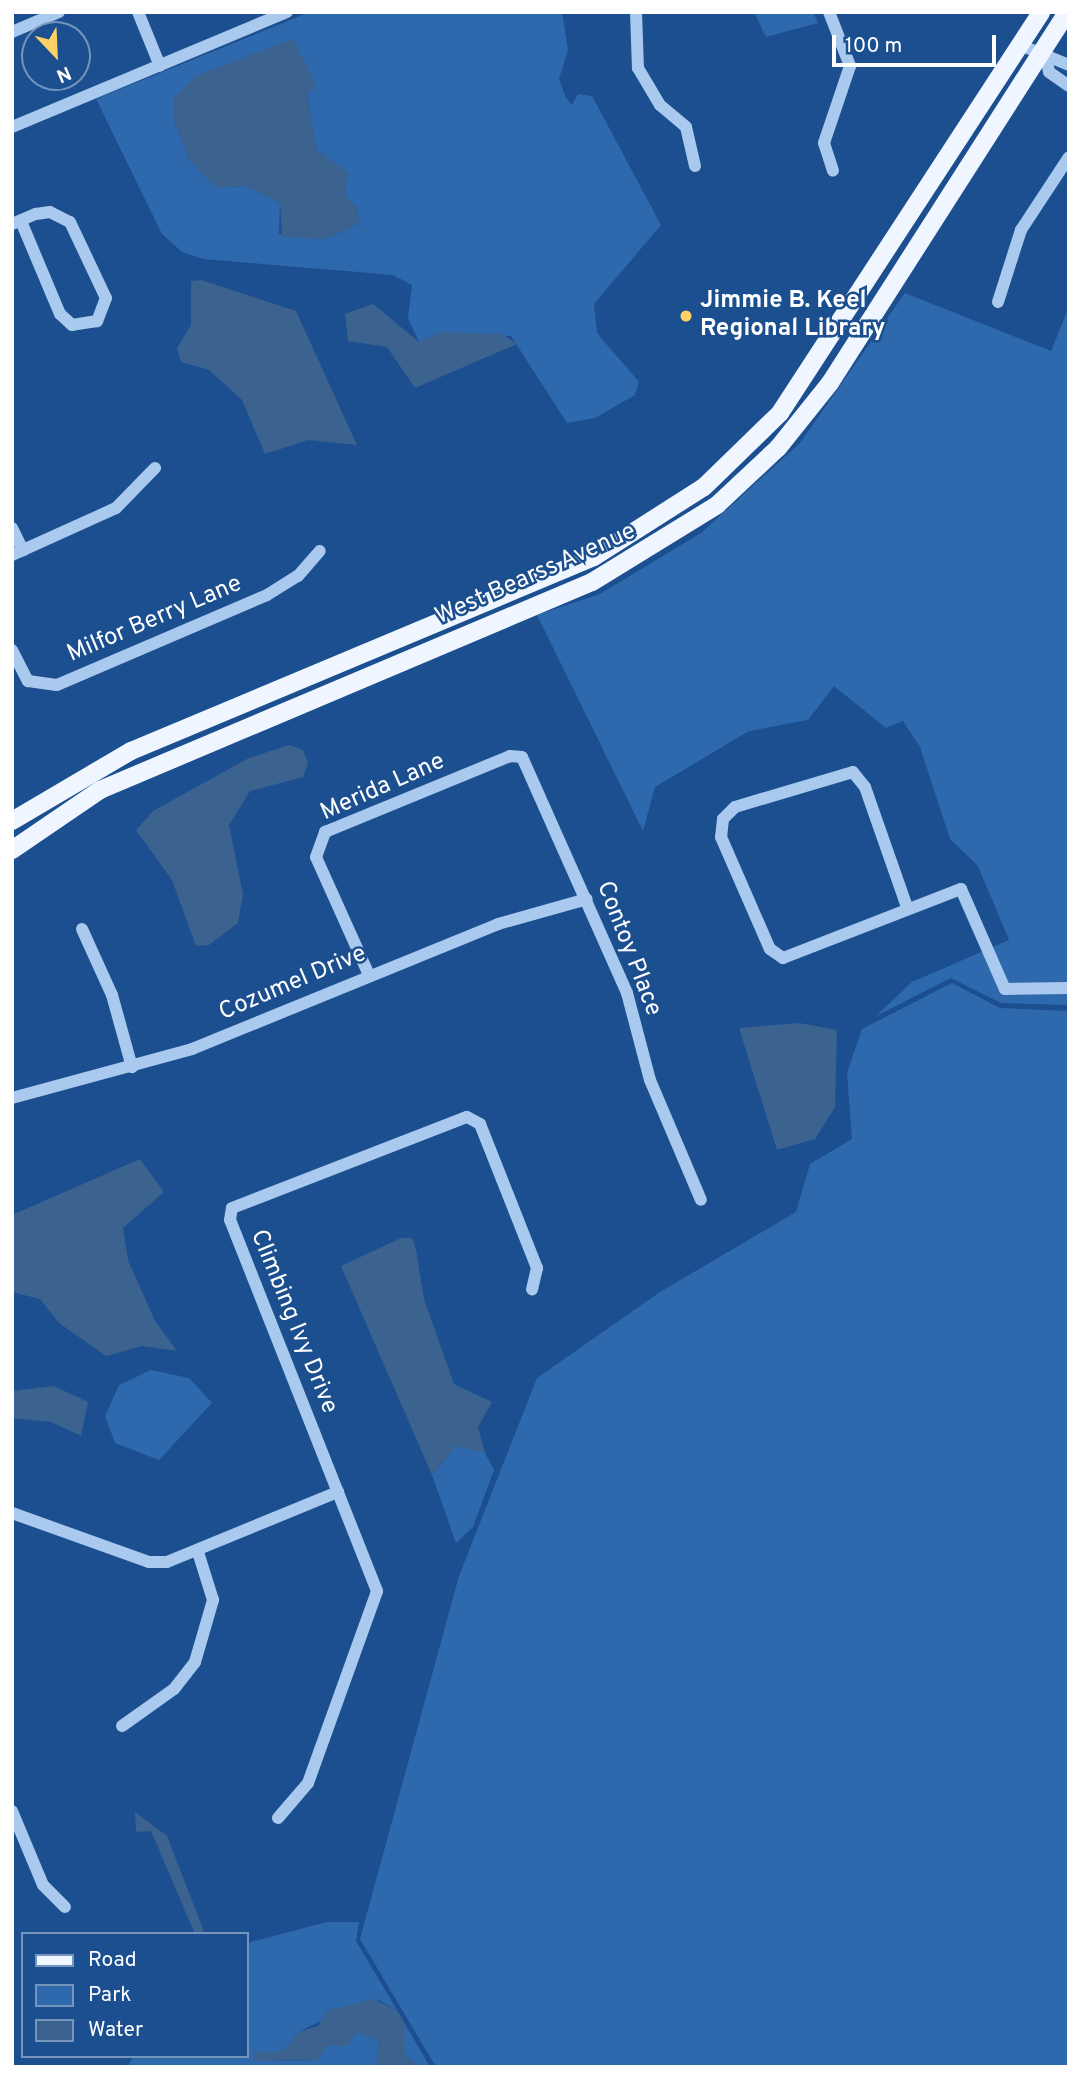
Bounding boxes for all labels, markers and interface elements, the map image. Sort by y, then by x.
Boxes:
north arrow [21,21,91,91]
scale bar [836,21,1000,65]
text: 100 m [845,33,902,60]
text: N [52,60,74,87]
place label: Jimmie B. Keel Regional Library [700,288,885,344]
marker: Jimmie B. Keel Regional Library [678,308,694,324]
street label: West Bearss Avenue [431,518,641,632]
street label: Milfor Berry Lane [63,570,247,670]
street label: Merida Lane [317,748,449,828]
street label: Contoy Place [589,878,667,1020]
street label: Cozumel Drive [215,940,371,1028]
street label: Climbing Ivy Drive [243,1226,343,1418]
legend [21,1932,248,2058]
text: Road [88,1947,137,1974]
text: Park [88,1982,131,2009]
text: Water [88,2017,143,2044]

